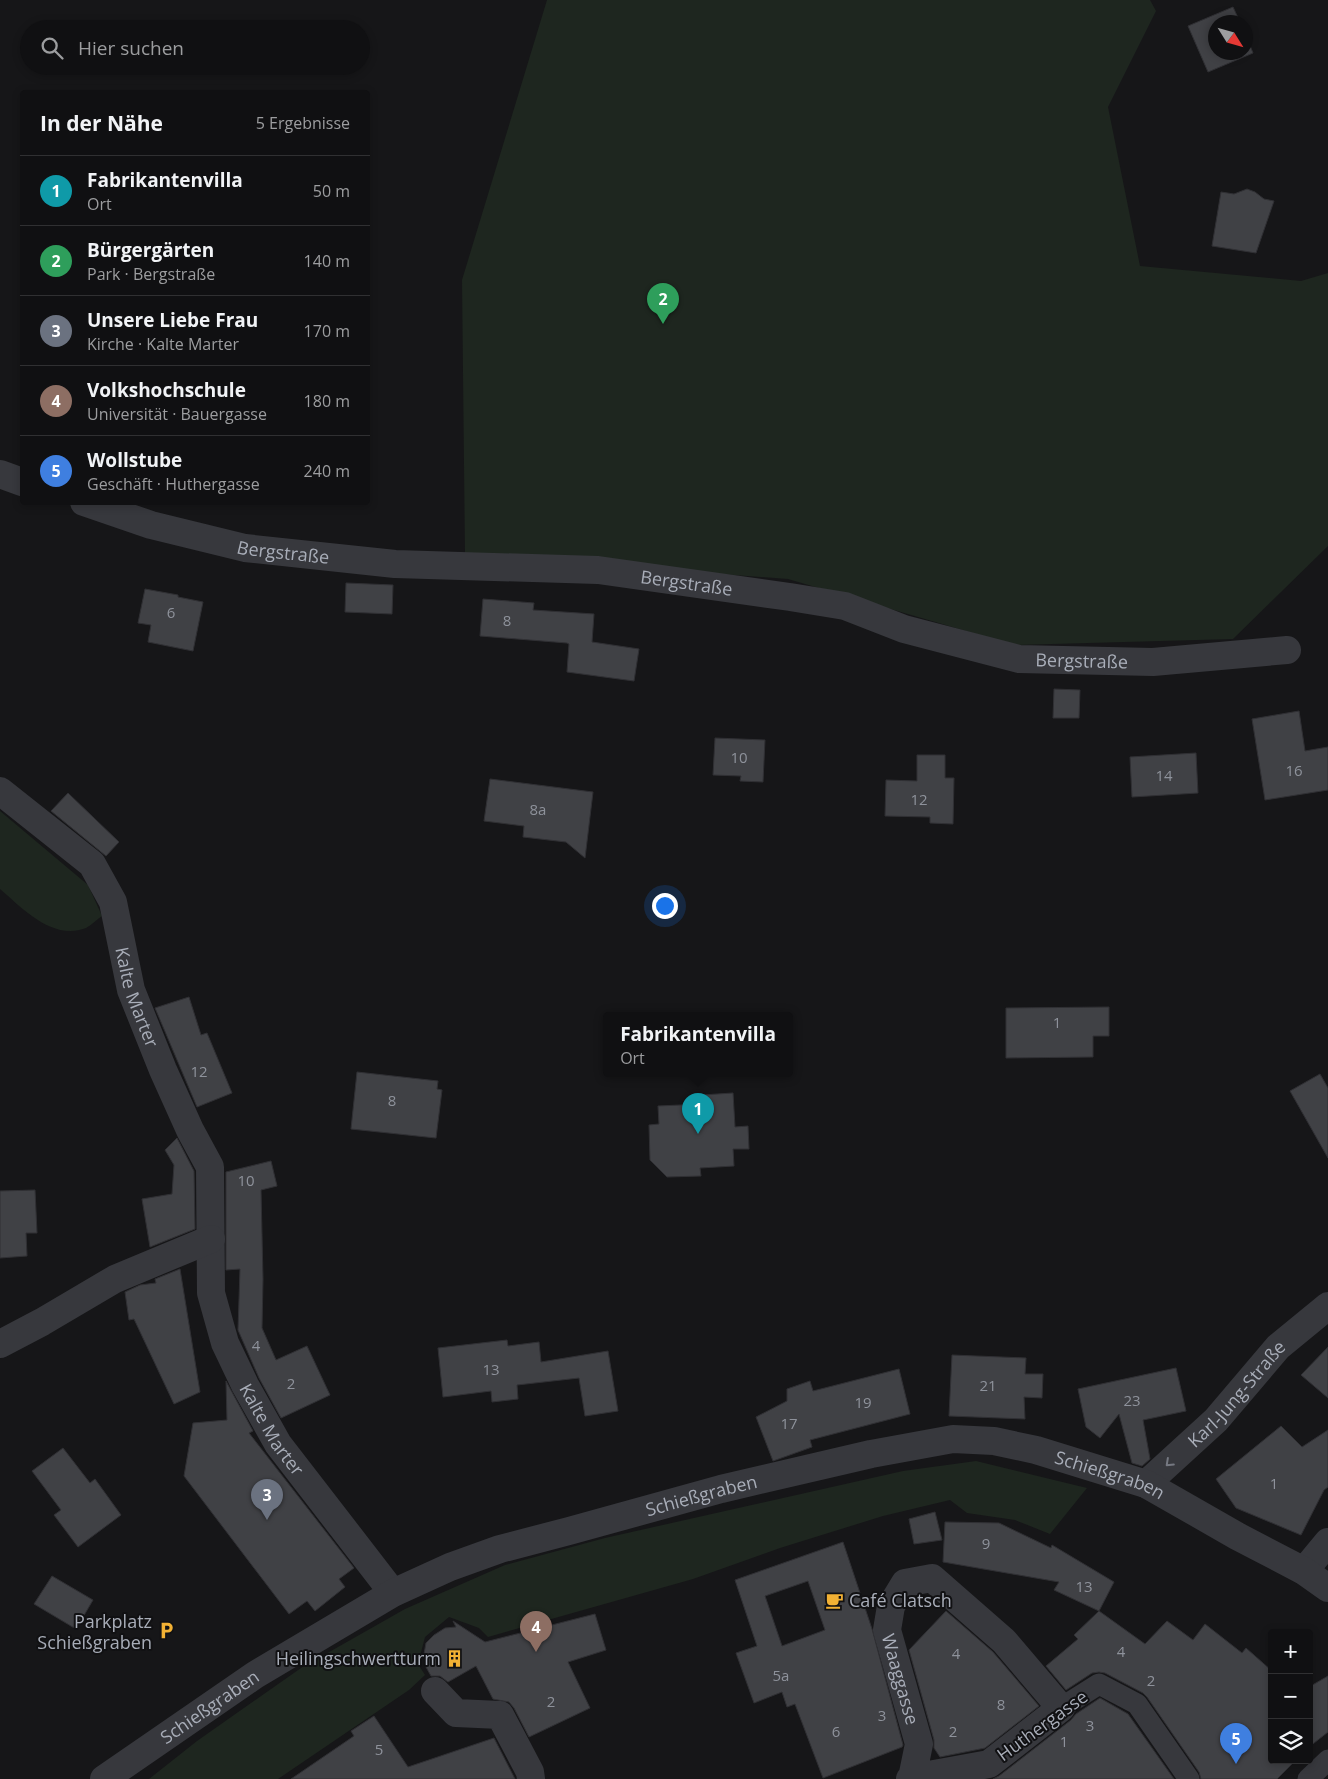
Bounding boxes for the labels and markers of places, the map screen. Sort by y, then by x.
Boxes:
pin: 2 [647,283,679,324]
pin: 1 [682,1093,714,1134]
pin: 3 [251,1479,283,1520]
place label: Café Clatsch [849,1588,952,1612]
cafe icon: Café Clatsch [825,1590,845,1610]
place label: Parkplatz Schießgraben [37,1609,152,1654]
pin: 4 [520,1611,552,1652]
parking icon: Parkplatz Schießgraben [156,1621,176,1641]
place label: Heilingschwertturm [276,1646,441,1670]
building icon: Heilingschwertturm [445,1648,465,1668]
pin: 5 [1220,1723,1252,1764]

